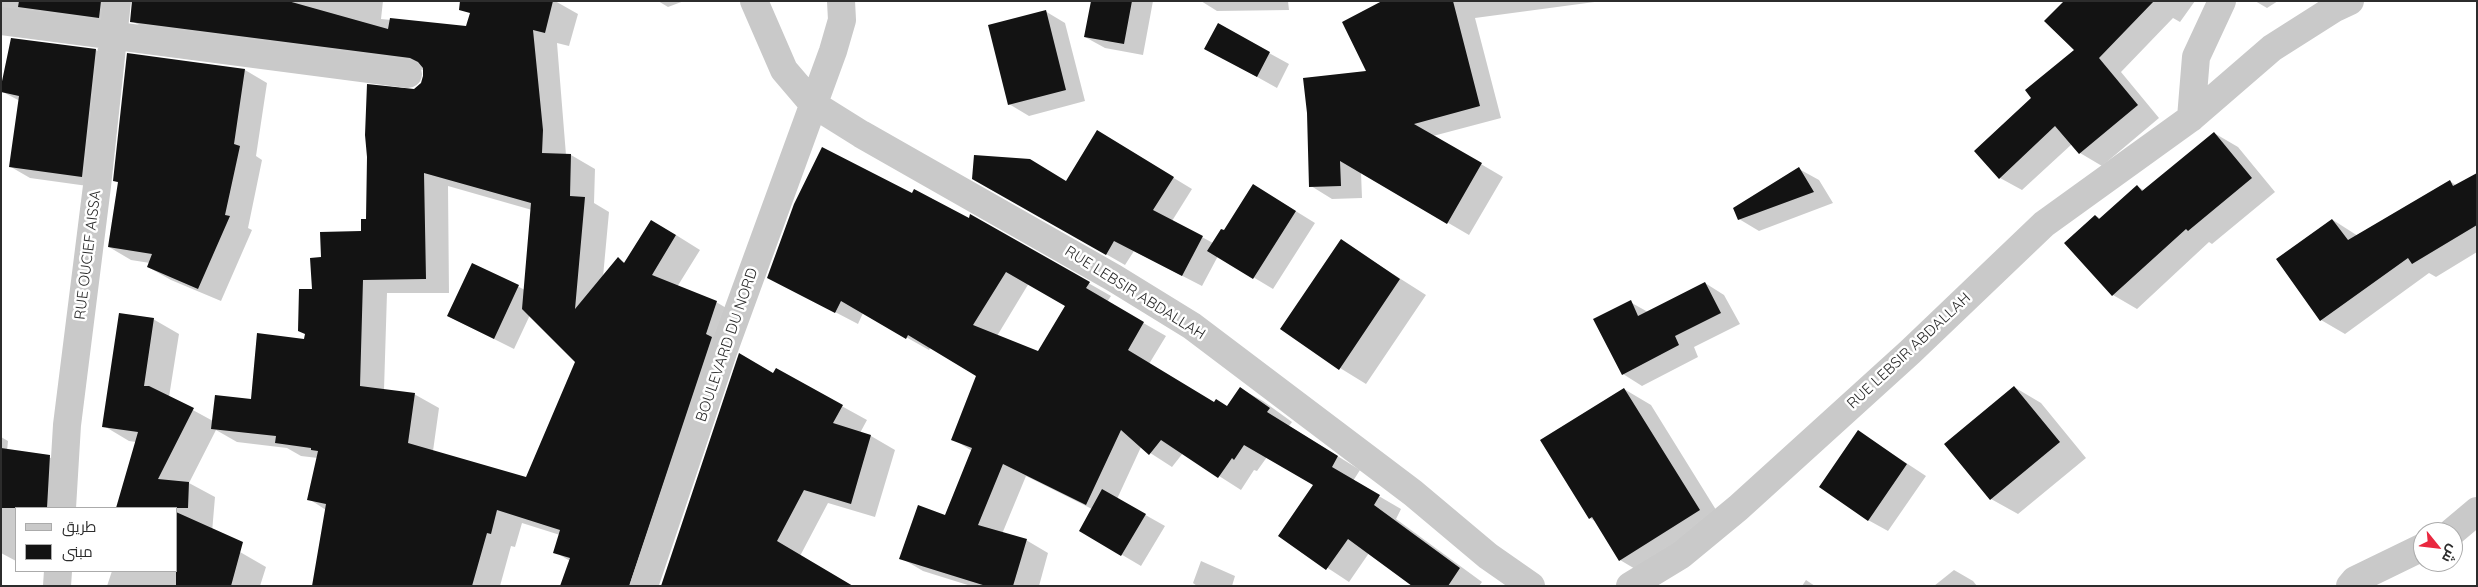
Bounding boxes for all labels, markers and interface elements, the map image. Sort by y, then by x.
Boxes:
street label: RUE OUCIEF AISSA [71,189,105,321]
street label: RUE LEBSIR ABDALLAH [1061,242,1209,344]
street label: BOULEVARD DU NORD [692,266,762,424]
street label: RUE LEBSIR ABDALLAH [1844,289,1974,413]
legend [15,507,178,572]
text: طريق [62,517,96,536]
north arrow [2413,522,2463,572]
text: مبنى [62,542,93,561]
text: ش [2438,542,2462,566]

